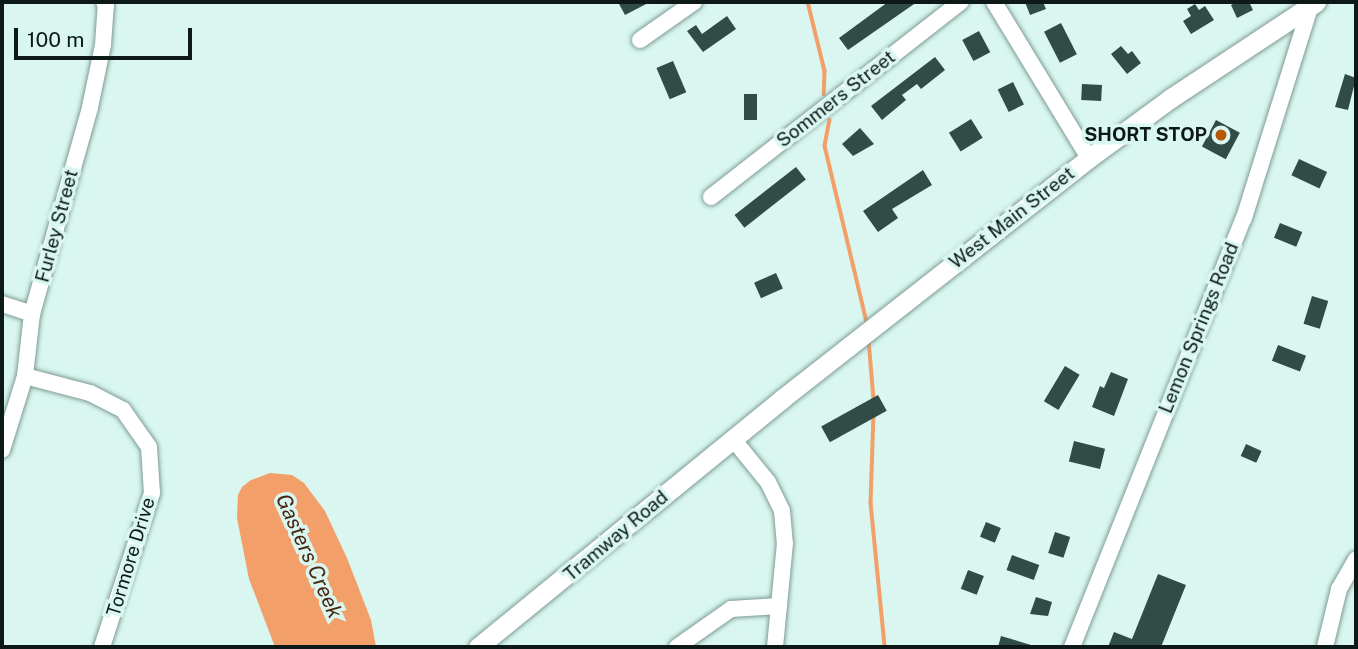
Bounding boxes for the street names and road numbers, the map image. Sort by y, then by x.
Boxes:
street label: Sommers Street [772,46,900,152]
street label: West Main Street [945,162,1079,274]
street label: Furley Street [31,167,83,285]
street label: Lemon Springs Road [1154,239,1244,417]
street label: Tramway Road [559,486,673,586]
street label: Tormore Drive [102,495,160,619]

